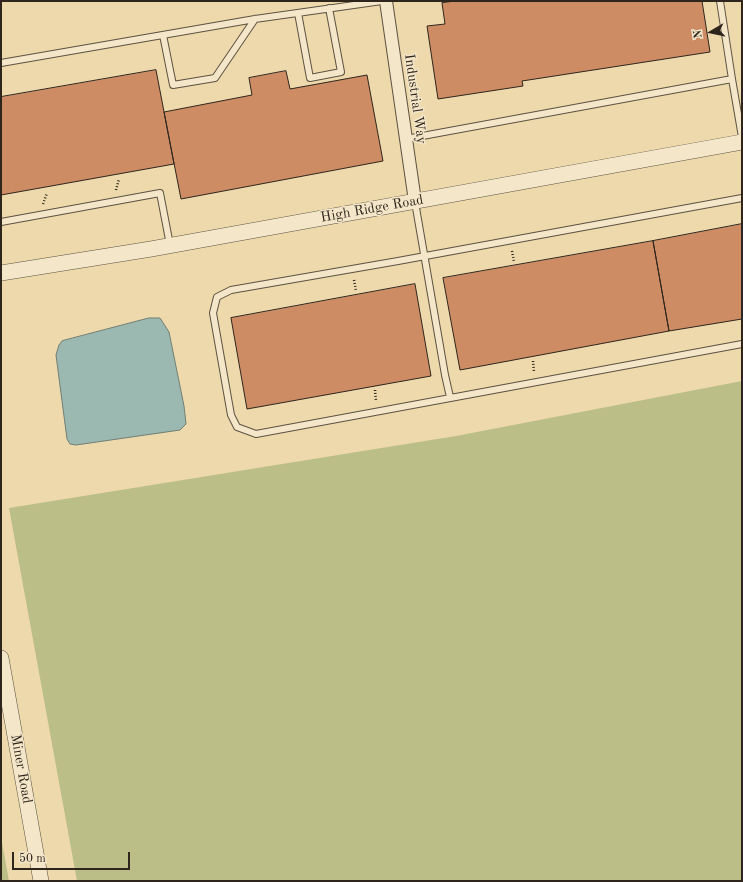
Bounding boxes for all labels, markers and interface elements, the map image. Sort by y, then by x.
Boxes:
north arrow [691,12,731,52]
text: N [693,29,705,39]
street label: Industrial Way [400,53,430,145]
street label: High Ridge Road [319,192,425,226]
street label: Miner Road [7,733,35,805]
scale bar [14,844,132,870]
text: 50 m [19,853,46,865]

